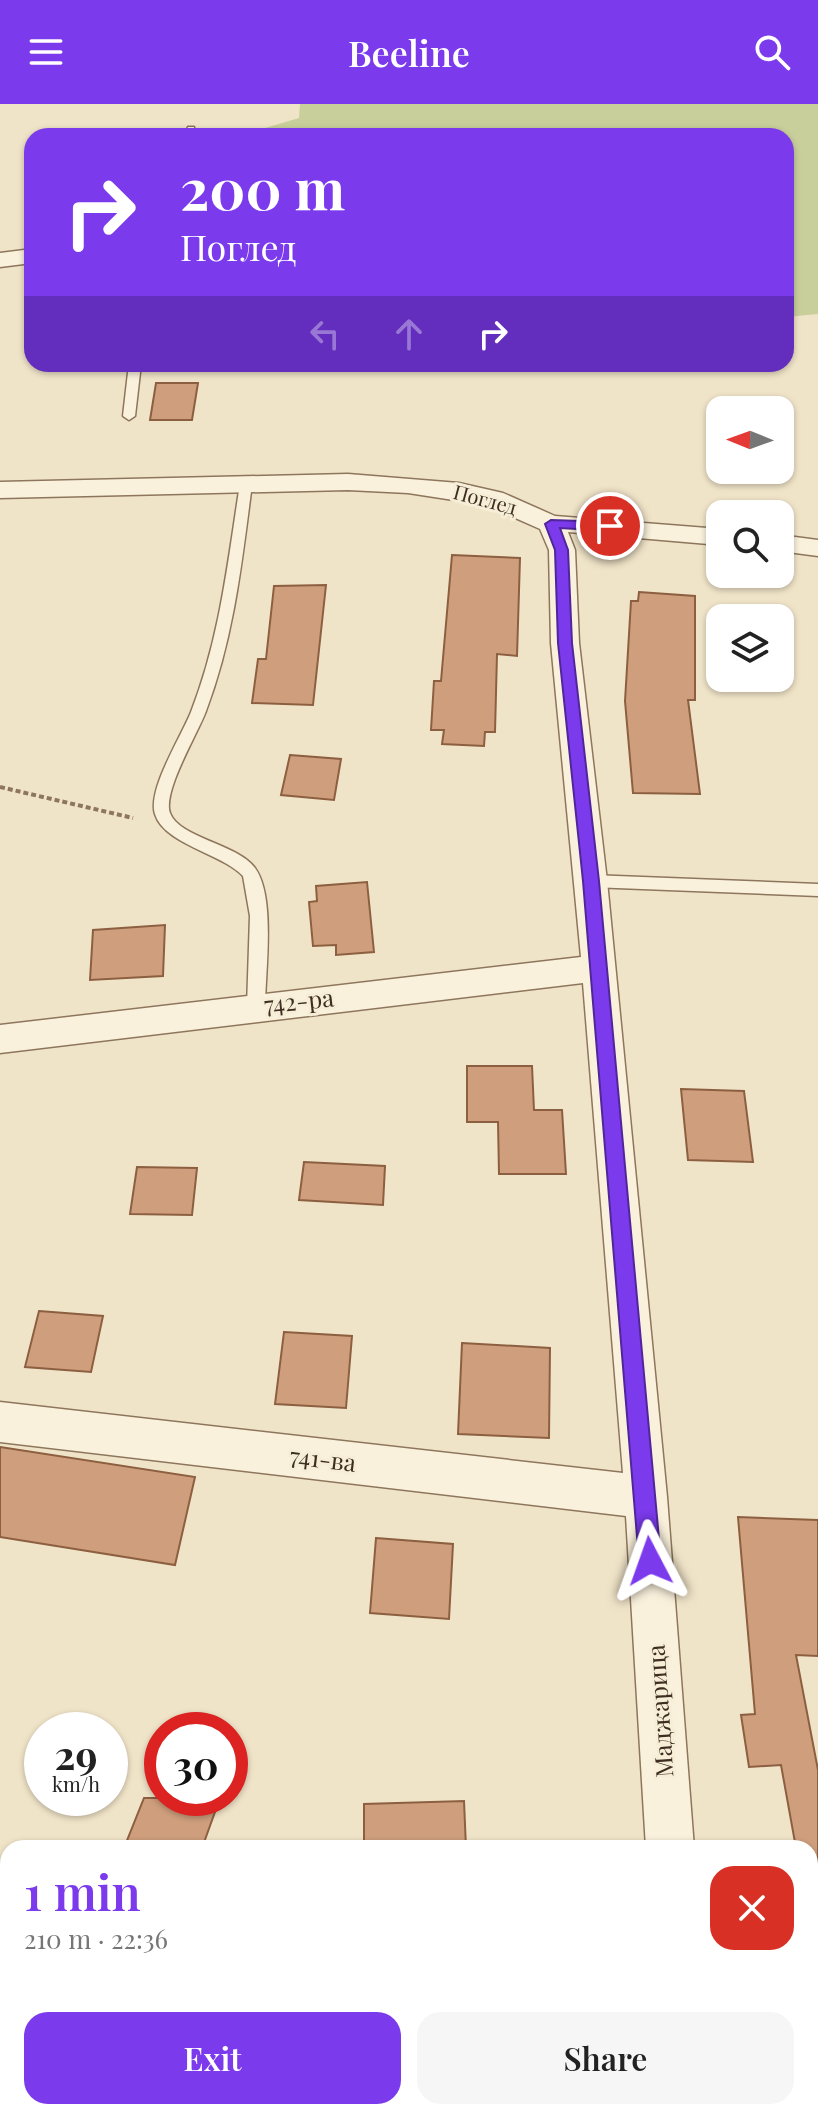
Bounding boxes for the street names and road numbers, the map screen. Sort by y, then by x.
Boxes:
street label: Поглед [451,477,521,520]
street label: 742-ра [262,980,335,1020]
street label: 741-ва [288,1438,358,1478]
street label: Маджарица [638,1644,680,1779]

